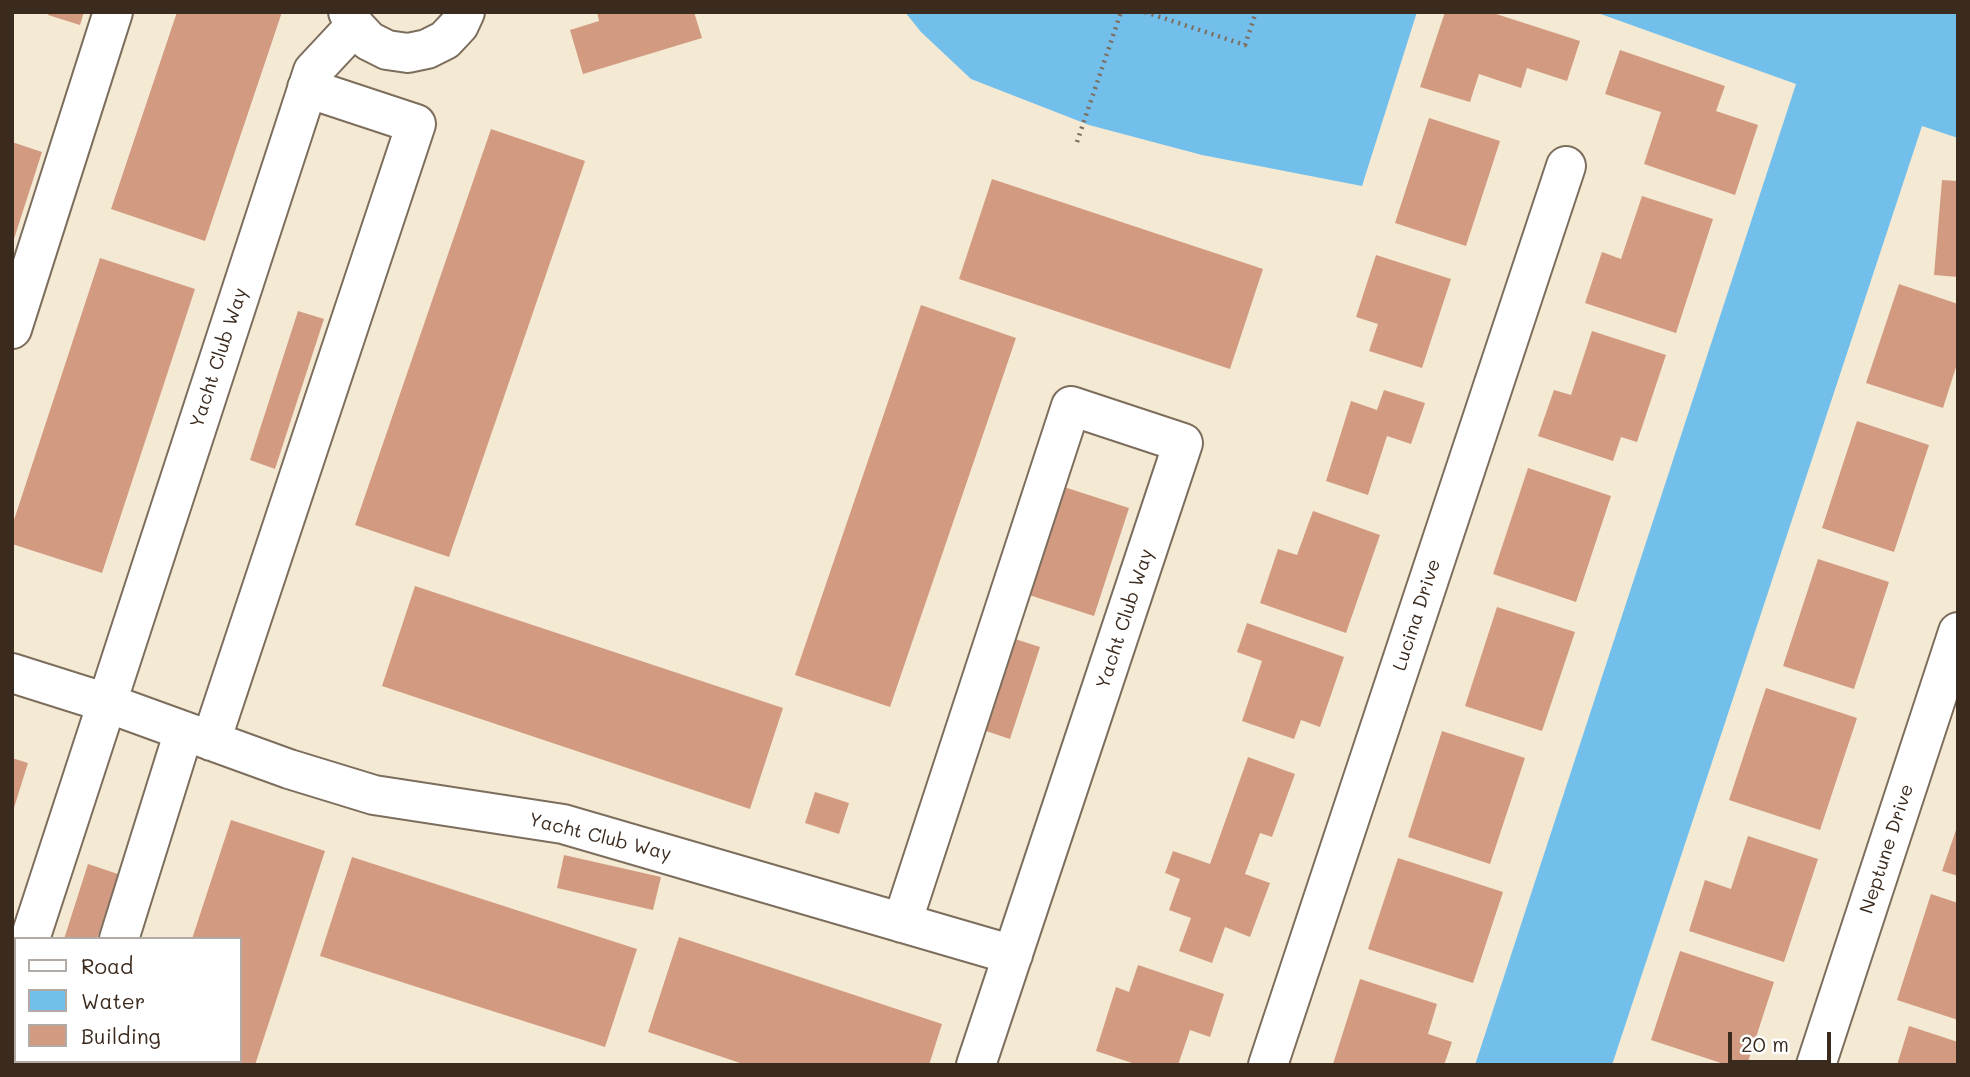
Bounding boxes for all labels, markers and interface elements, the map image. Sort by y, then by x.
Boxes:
street label: Yacht Club Way [186,285,252,431]
street label: Yacht Club Way [1092,546,1158,692]
street label: Lucina Drive [1388,556,1446,674]
street label: Neptune Drive [1855,781,1919,917]
street label: Yacht Club Way [526,808,674,866]
legend [14,937,242,1063]
text: Road [81,952,133,979]
text: Water [81,987,145,1014]
scale bar [1732,1018,1835,1062]
text: Building [81,1022,161,1049]
text: 20 m [1741,1030,1789,1057]

